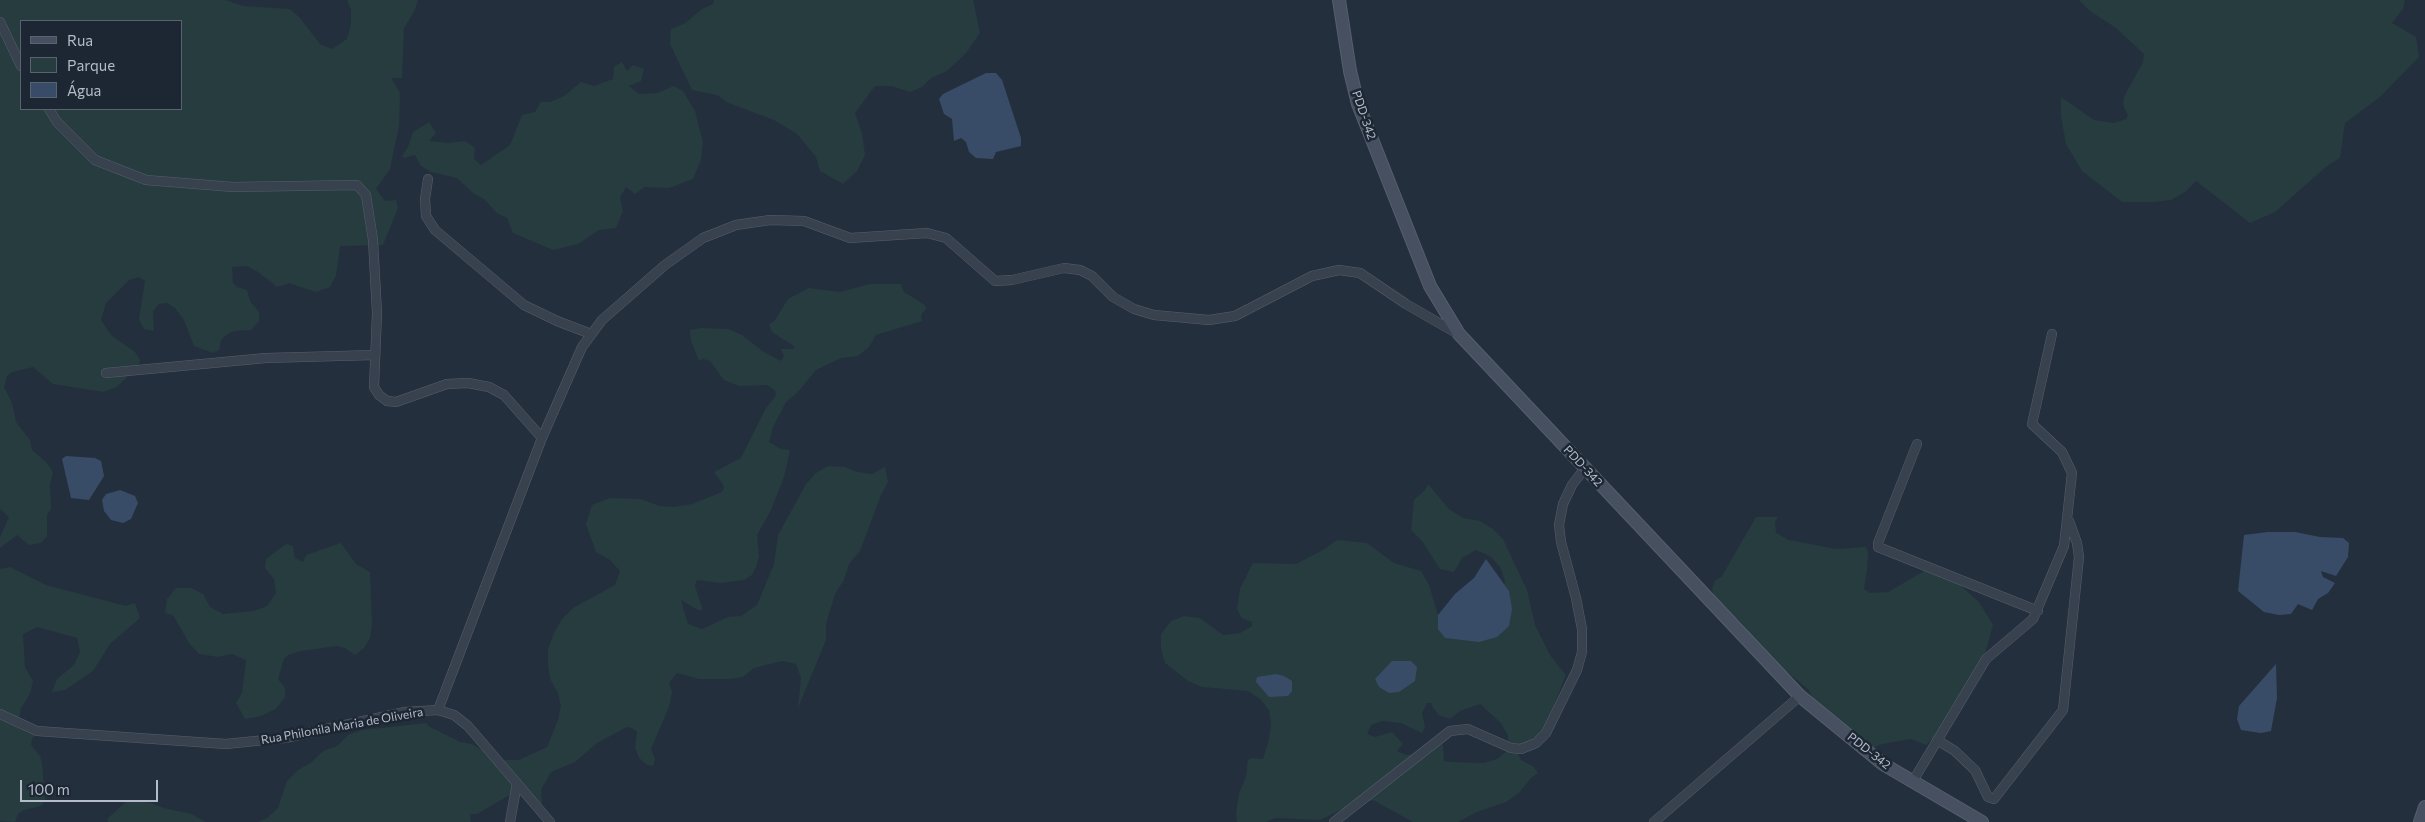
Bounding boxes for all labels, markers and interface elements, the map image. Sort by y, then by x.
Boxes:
legend [20,20,182,110]
text: Rua [67,31,93,49]
text: Parque [67,56,115,74]
text: Água [67,81,101,99]
street label: PDD-342 [1349,89,1379,141]
street label: PDD-342 [1560,443,1606,489]
street label: Rua Philonila Maria de Oliveira [260,705,424,747]
street label: PDD-342 [1845,730,1893,772]
scale bar [22,770,160,802]
text: 100 m [28,780,70,798]

